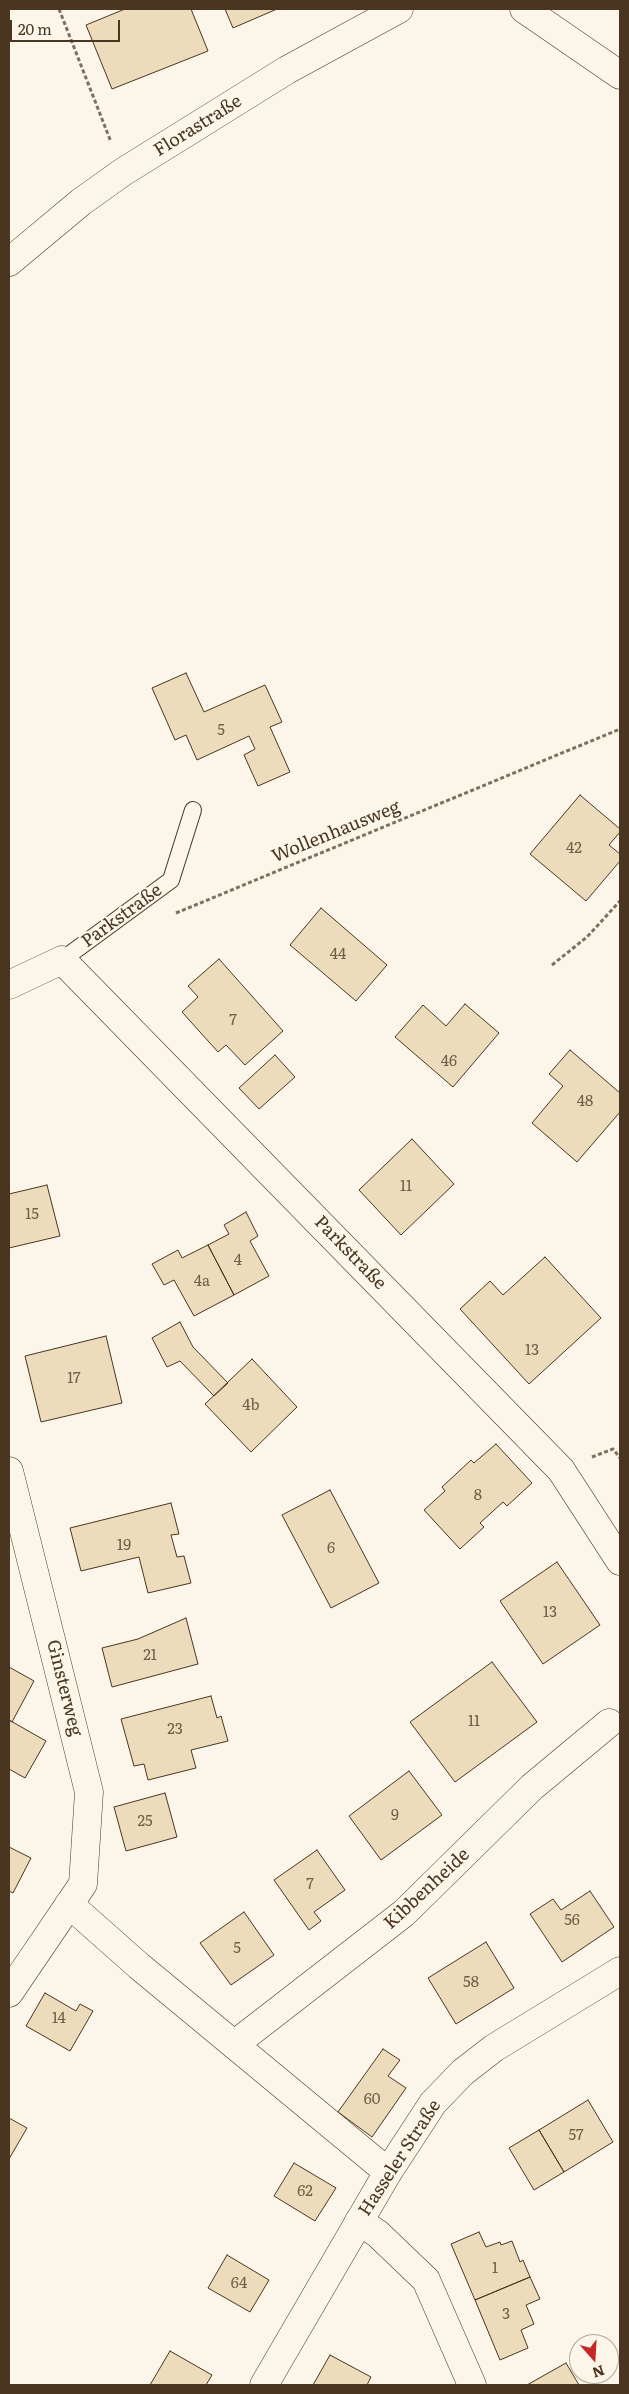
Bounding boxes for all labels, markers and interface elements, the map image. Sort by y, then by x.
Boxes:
scale bar [12,10,122,42]
text: 20 m [18,17,52,40]
street label: Florastraße [150,90,246,162]
house number: 5 [217,722,225,740]
street label: Wollenhausweg [269,796,403,868]
house number: 42 [566,840,582,858]
street label: Parkstraße [78,880,166,952]
house number: 44 [330,946,346,964]
house number: 7 [229,1012,237,1030]
house number: 46 [441,1053,457,1071]
house number: 48 [577,1093,593,1111]
house number: 11 [400,1178,412,1196]
house number: 15 [25,1206,39,1224]
street label: Parkstraße [310,1212,390,1294]
house number: 4 [234,1252,242,1270]
house number: 4a [194,1273,210,1291]
house number: 13 [525,1342,539,1360]
house number: 17 [67,1370,81,1388]
house number: 4b [242,1397,260,1415]
house number: 8 [474,1487,482,1505]
house number: 19 [117,1537,131,1555]
house number: 6 [327,1540,335,1558]
house number: 13 [543,1604,557,1622]
street label: Ginsterweg [42,1638,86,1738]
house number: 21 [143,1647,157,1665]
house number: 11 [468,1713,480,1731]
house number: 23 [167,1721,183,1739]
house number: 9 [391,1807,399,1825]
house number: 25 [137,1813,153,1831]
street label: Kibbenheide [380,1844,474,1934]
house number: 7 [306,1876,314,1894]
house number: 56 [564,1912,580,1930]
house number: 5 [233,1940,241,1958]
house number: 58 [463,1974,479,1992]
house number: 14 [52,2010,66,2028]
house number: 60 [364,2091,380,2109]
street label: Hasseler Straße [354,2096,446,2220]
house number: 57 [568,2127,584,2145]
house number: 62 [297,2183,313,2201]
house number: 1 [492,2260,498,2278]
house number: 64 [231,2275,247,2293]
house number: 3 [502,2306,510,2324]
north arrow [569,2334,619,2384]
text: N [590,2361,607,2384]

